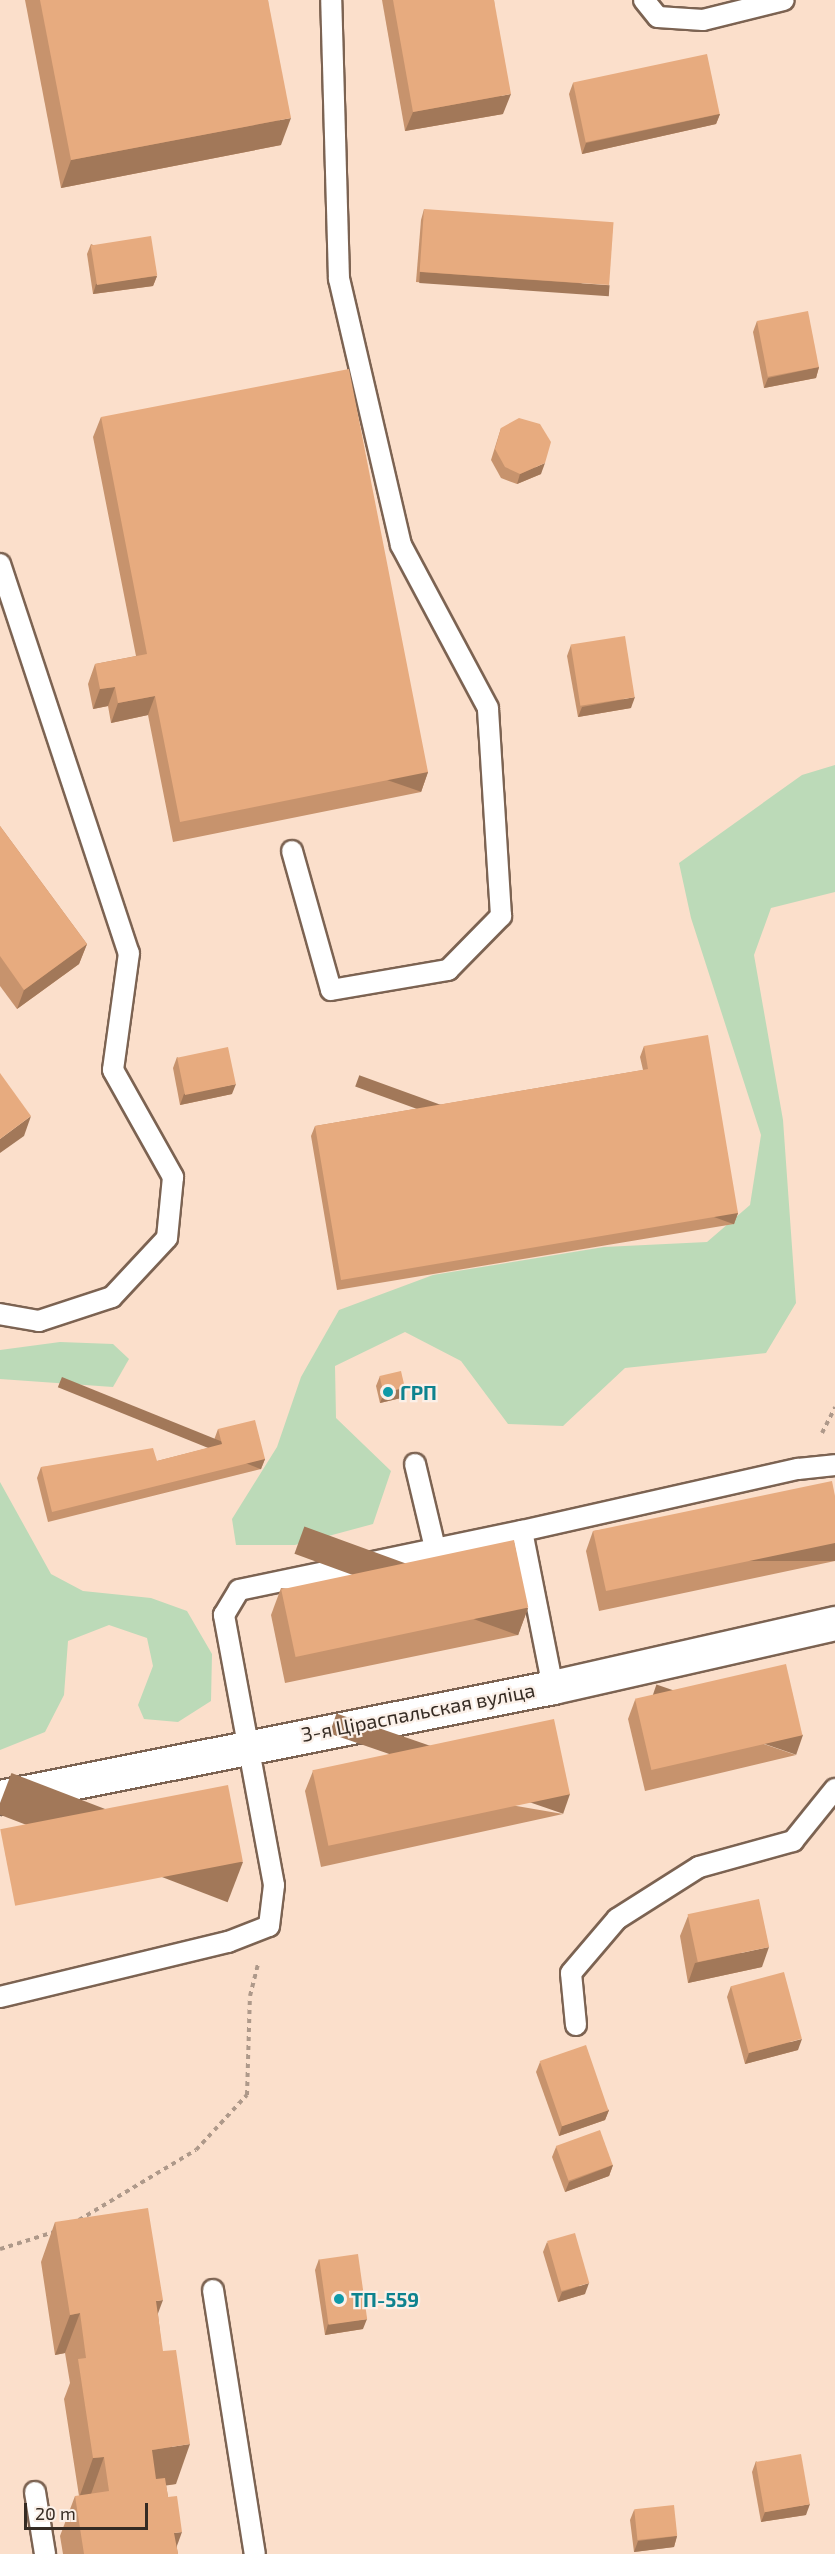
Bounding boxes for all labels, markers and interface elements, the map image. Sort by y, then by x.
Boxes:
place label: ГРП [400,1380,437,1404]
marker: ГРП [381,1385,395,1399]
street label: 3-я Ціраспальская вуліца [299,1678,537,1746]
place label: ТП-559 [351,2287,419,2311]
marker: ТП-559 [332,2292,346,2306]
scale bar [27,2491,152,2529]
text: 20 m [35,2502,76,2524]

